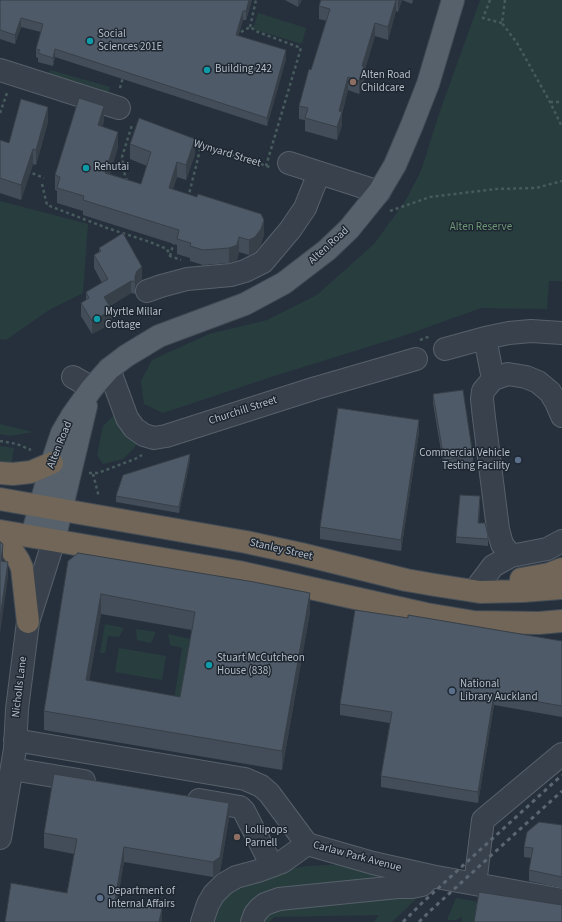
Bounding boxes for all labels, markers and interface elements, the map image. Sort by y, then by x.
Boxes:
place label: Social Sciences 201E [98,28,162,54]
marker: Social Sciences 201E [85,36,95,46]
place label: Building 242 [215,63,272,77]
marker: Building 242 [202,65,212,75]
place label: Alten Road Childcare [361,69,411,95]
marker: Alten Road Childcare [348,77,358,87]
street label: Wynyard Street [192,137,262,171]
place label: Rehutai [94,161,129,175]
marker: Rehutai [81,163,91,173]
park label: Alten Reserve [450,221,512,235]
street label: Alten Road [306,224,352,268]
place label: Myrtle Millar Cottage [105,306,162,332]
marker: Myrtle Millar Cottage [92,314,102,324]
street label: Churchill Street [207,394,279,428]
street label: Alten Road [45,420,75,470]
place label: Commercial Vehicle Testing Facility [419,447,510,473]
marker: Commercial Vehicle Testing Facility [513,455,523,465]
street label: Stanley Street [248,536,314,564]
place label: Stuart McCutcheon House (838) [217,652,305,678]
street label: Nicholls Lane [10,656,30,718]
marker: Stuart McCutcheon House (838) [204,660,214,670]
place label: National Library Auckland [460,678,537,704]
marker: National Library Auckland [447,686,457,696]
place label: Lollipops Parnell [245,824,287,850]
marker: Lollipops Parnell [232,832,242,842]
street label: Carlaw Park Avenue [311,839,403,875]
place label: Department of Internal Affairs [108,885,175,911]
marker: Department of Internal Affairs [95,893,105,903]

